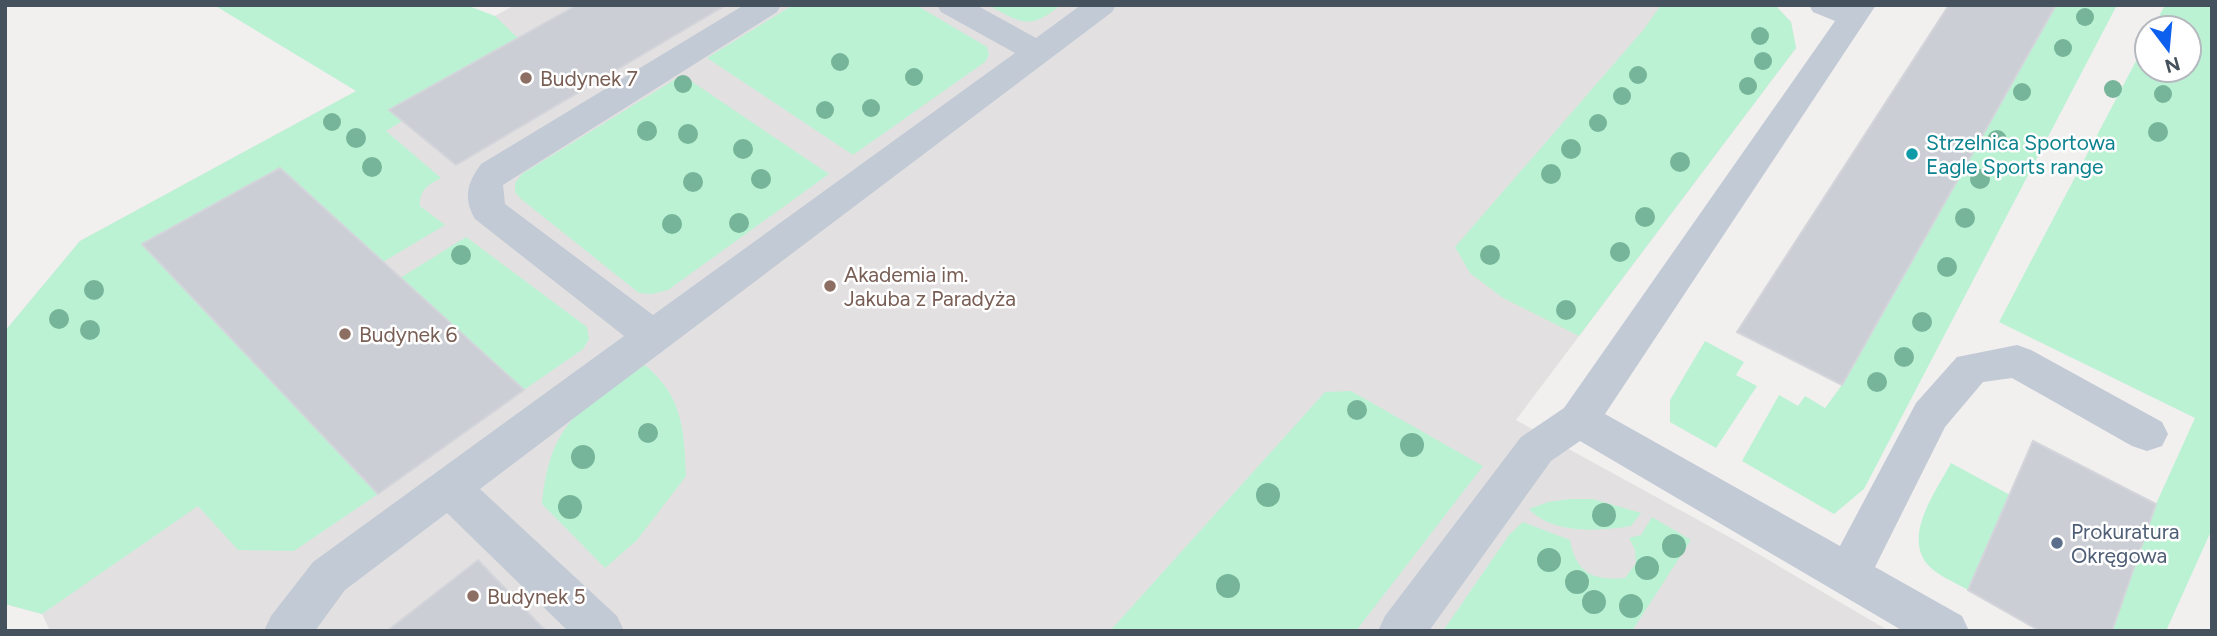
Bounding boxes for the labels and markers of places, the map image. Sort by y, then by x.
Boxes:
place label: Budynek 7 [540,66,638,91]
marker: Budynek 7 [518,70,534,86]
place label: Strzelnica Sportowa Eagle Sports range [1926,130,2115,179]
marker: Strzelnica Sportowa Eagle Sports range [1904,146,1920,162]
place label: Akademia im. Jakuba z Paradyża [844,262,1016,311]
marker: Akademia im. Jakuba z Paradyża [822,278,838,294]
place label: Budynek 6 [359,322,457,347]
marker: Budynek 6 [337,326,353,342]
place label: Prokuratura Okręgowa [2071,519,2180,568]
marker: Prokuratura Okręgowa [2049,535,2065,551]
place label: Budynek 5 [487,584,586,609]
marker: Budynek 5 [465,588,481,604]

